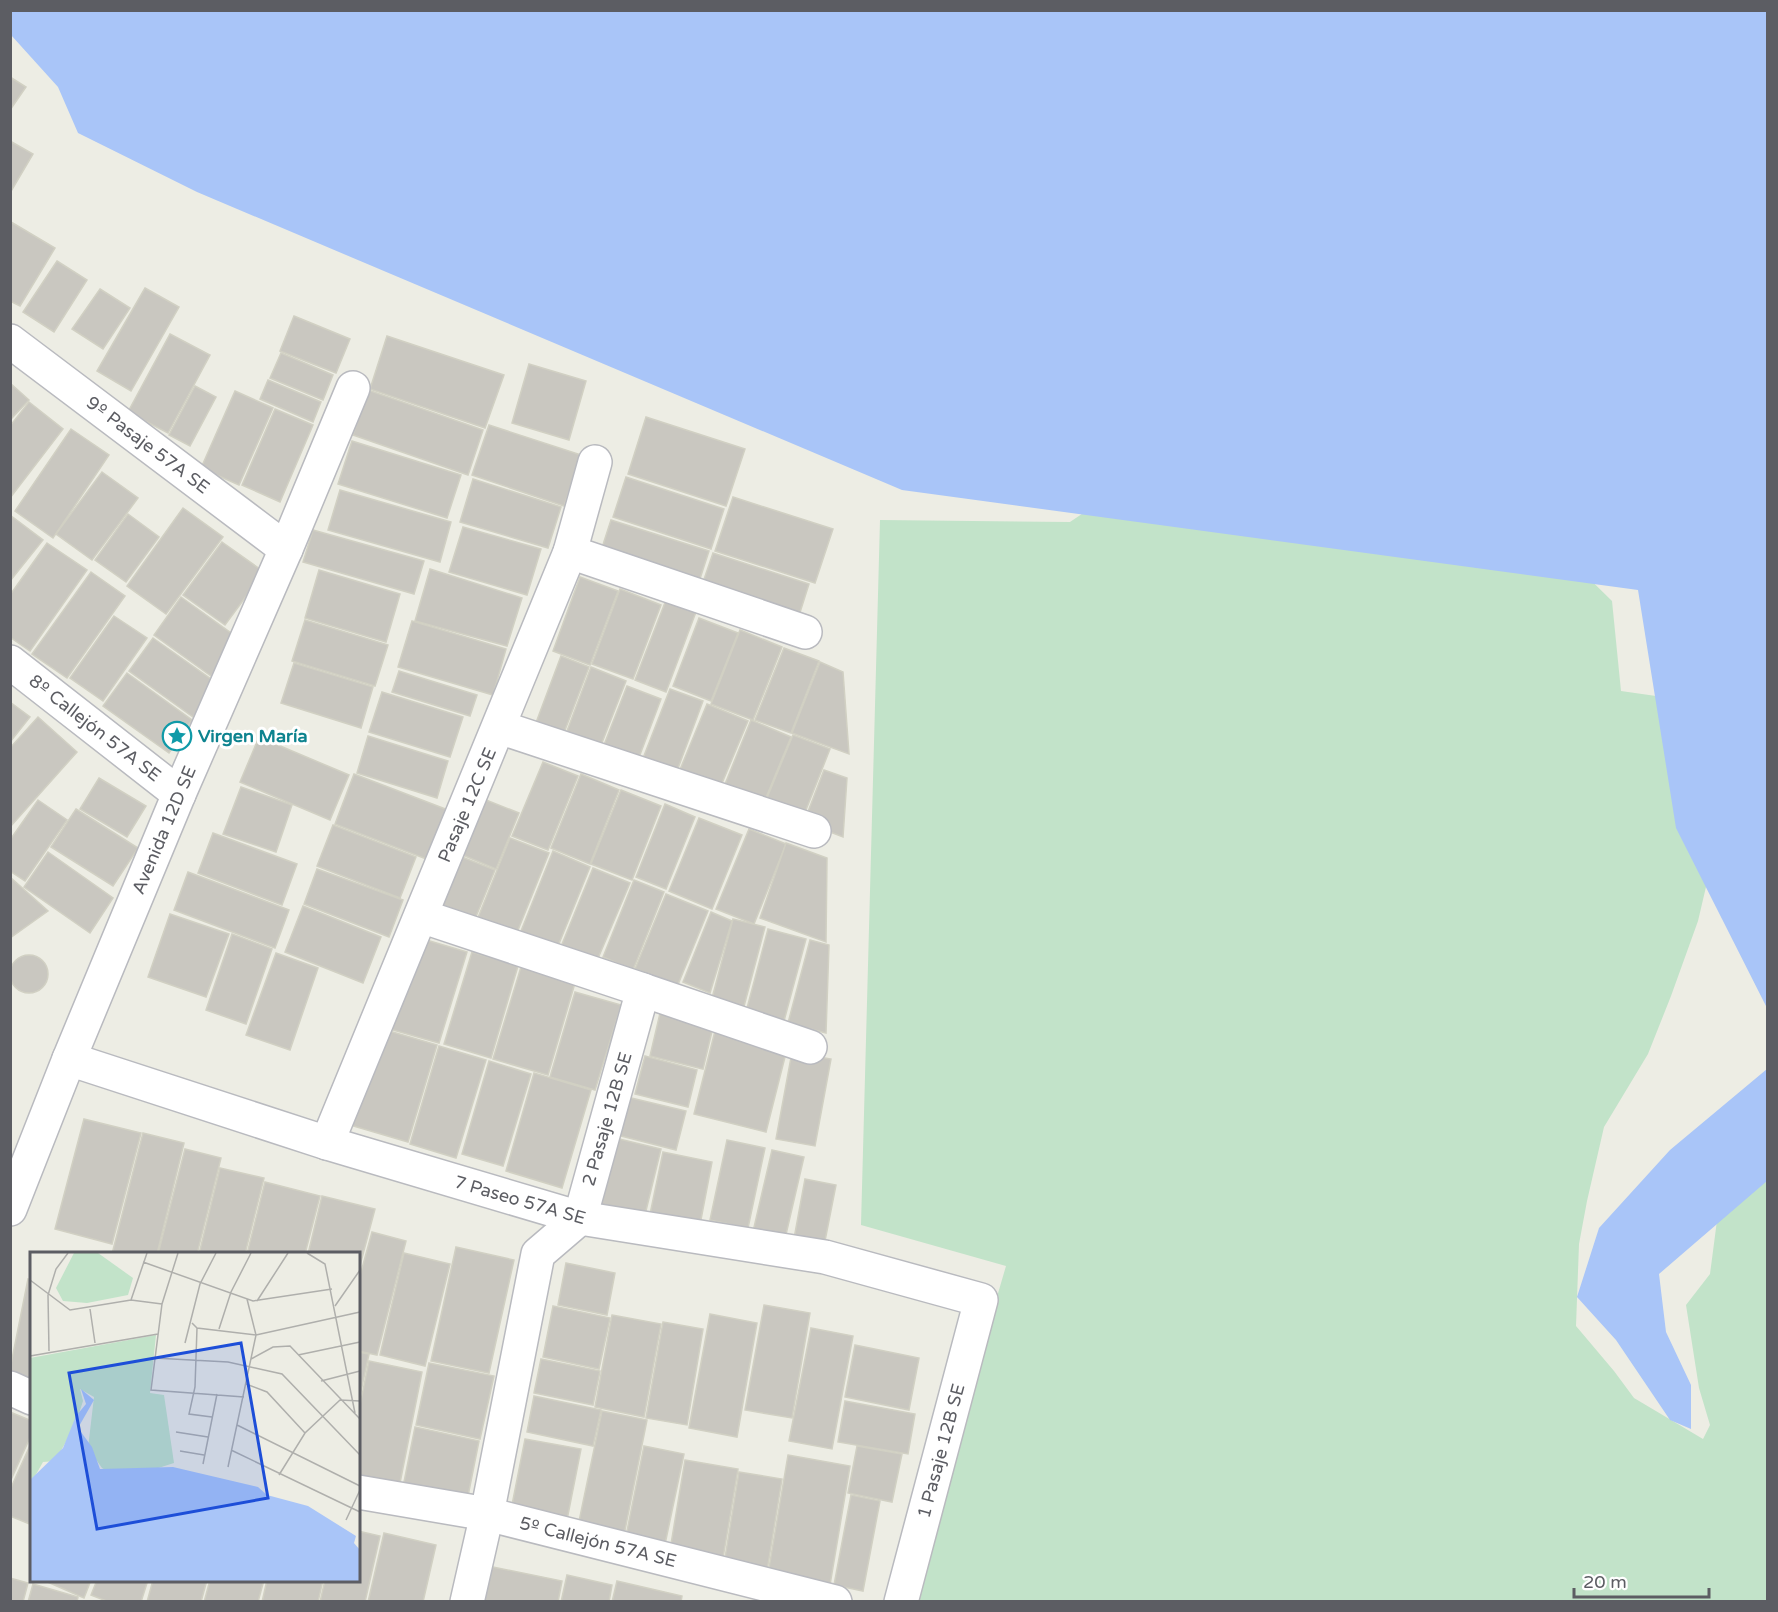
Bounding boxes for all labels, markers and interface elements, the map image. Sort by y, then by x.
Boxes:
street label: 9º Pasaje 57A SE [82,392,214,498]
street label: 8º Callejón 57A SE [25,670,165,786]
place icon: Virgen María [161,720,193,752]
place label: Virgen María [198,725,308,747]
street label: Pasaje 12C SE [433,744,501,866]
street label: Avenida 12D SE [127,762,201,898]
street label: 2 Pasaje 12B SE [577,1050,637,1188]
street label: 7 Paseo 57A SE [452,1171,588,1229]
inset map [30,1252,360,1582]
street label: 1 Pasaje 12B SE [912,1381,970,1521]
street label: 5º Callejón 57A SE [517,1512,679,1572]
scale bar [1574,1561,1709,1599]
text: 20 m [1583,1571,1627,1593]

